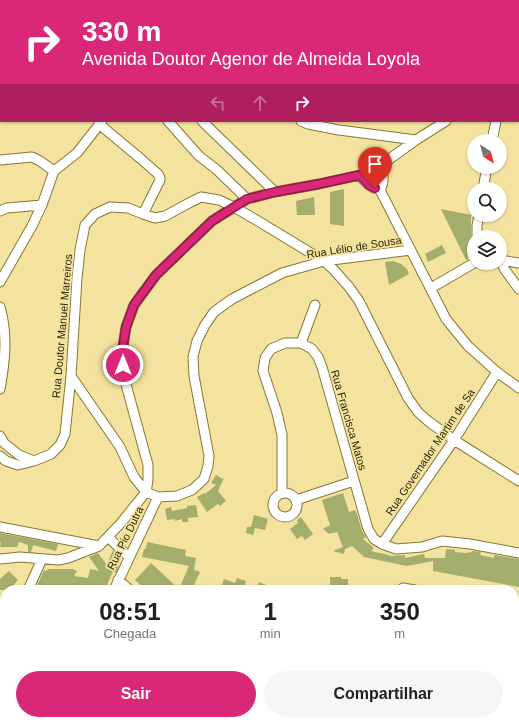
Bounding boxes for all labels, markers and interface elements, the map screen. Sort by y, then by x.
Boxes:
icon: right [16,16,68,68]
text: 330 m [82,16,161,47]
text: Avenida Doutor Agenor de Almeida Loyola [82,49,420,69]
icon: left [207,92,229,114]
icon: ahead [249,92,271,114]
icon: right [291,92,313,114]
north arrow [467,134,507,174]
map controls [467,134,507,270]
pin [358,147,392,188]
icon: arrive [364,153,386,175]
button: search [467,182,507,222]
button: layers [467,230,507,270]
street label: Rua Lélio de Sousa [306,233,403,260]
street label: Rua Doutor Manuel Marreiros [50,253,74,399]
position arrow [102,344,144,386]
street label: Rua Francisca Matos [329,368,369,472]
street label: Rua Governador Martim de Sa [383,386,477,517]
street label: Rua Pio Dutra [104,504,146,572]
text: 08:51 [99,598,161,625]
text: 1 [263,598,277,625]
text: 350 [380,598,420,625]
text: Chegada [103,626,156,641]
text: min [260,626,281,641]
text: m [394,626,405,641]
button: Sair [16,671,256,717]
button: Compartilhar [264,671,503,717]

